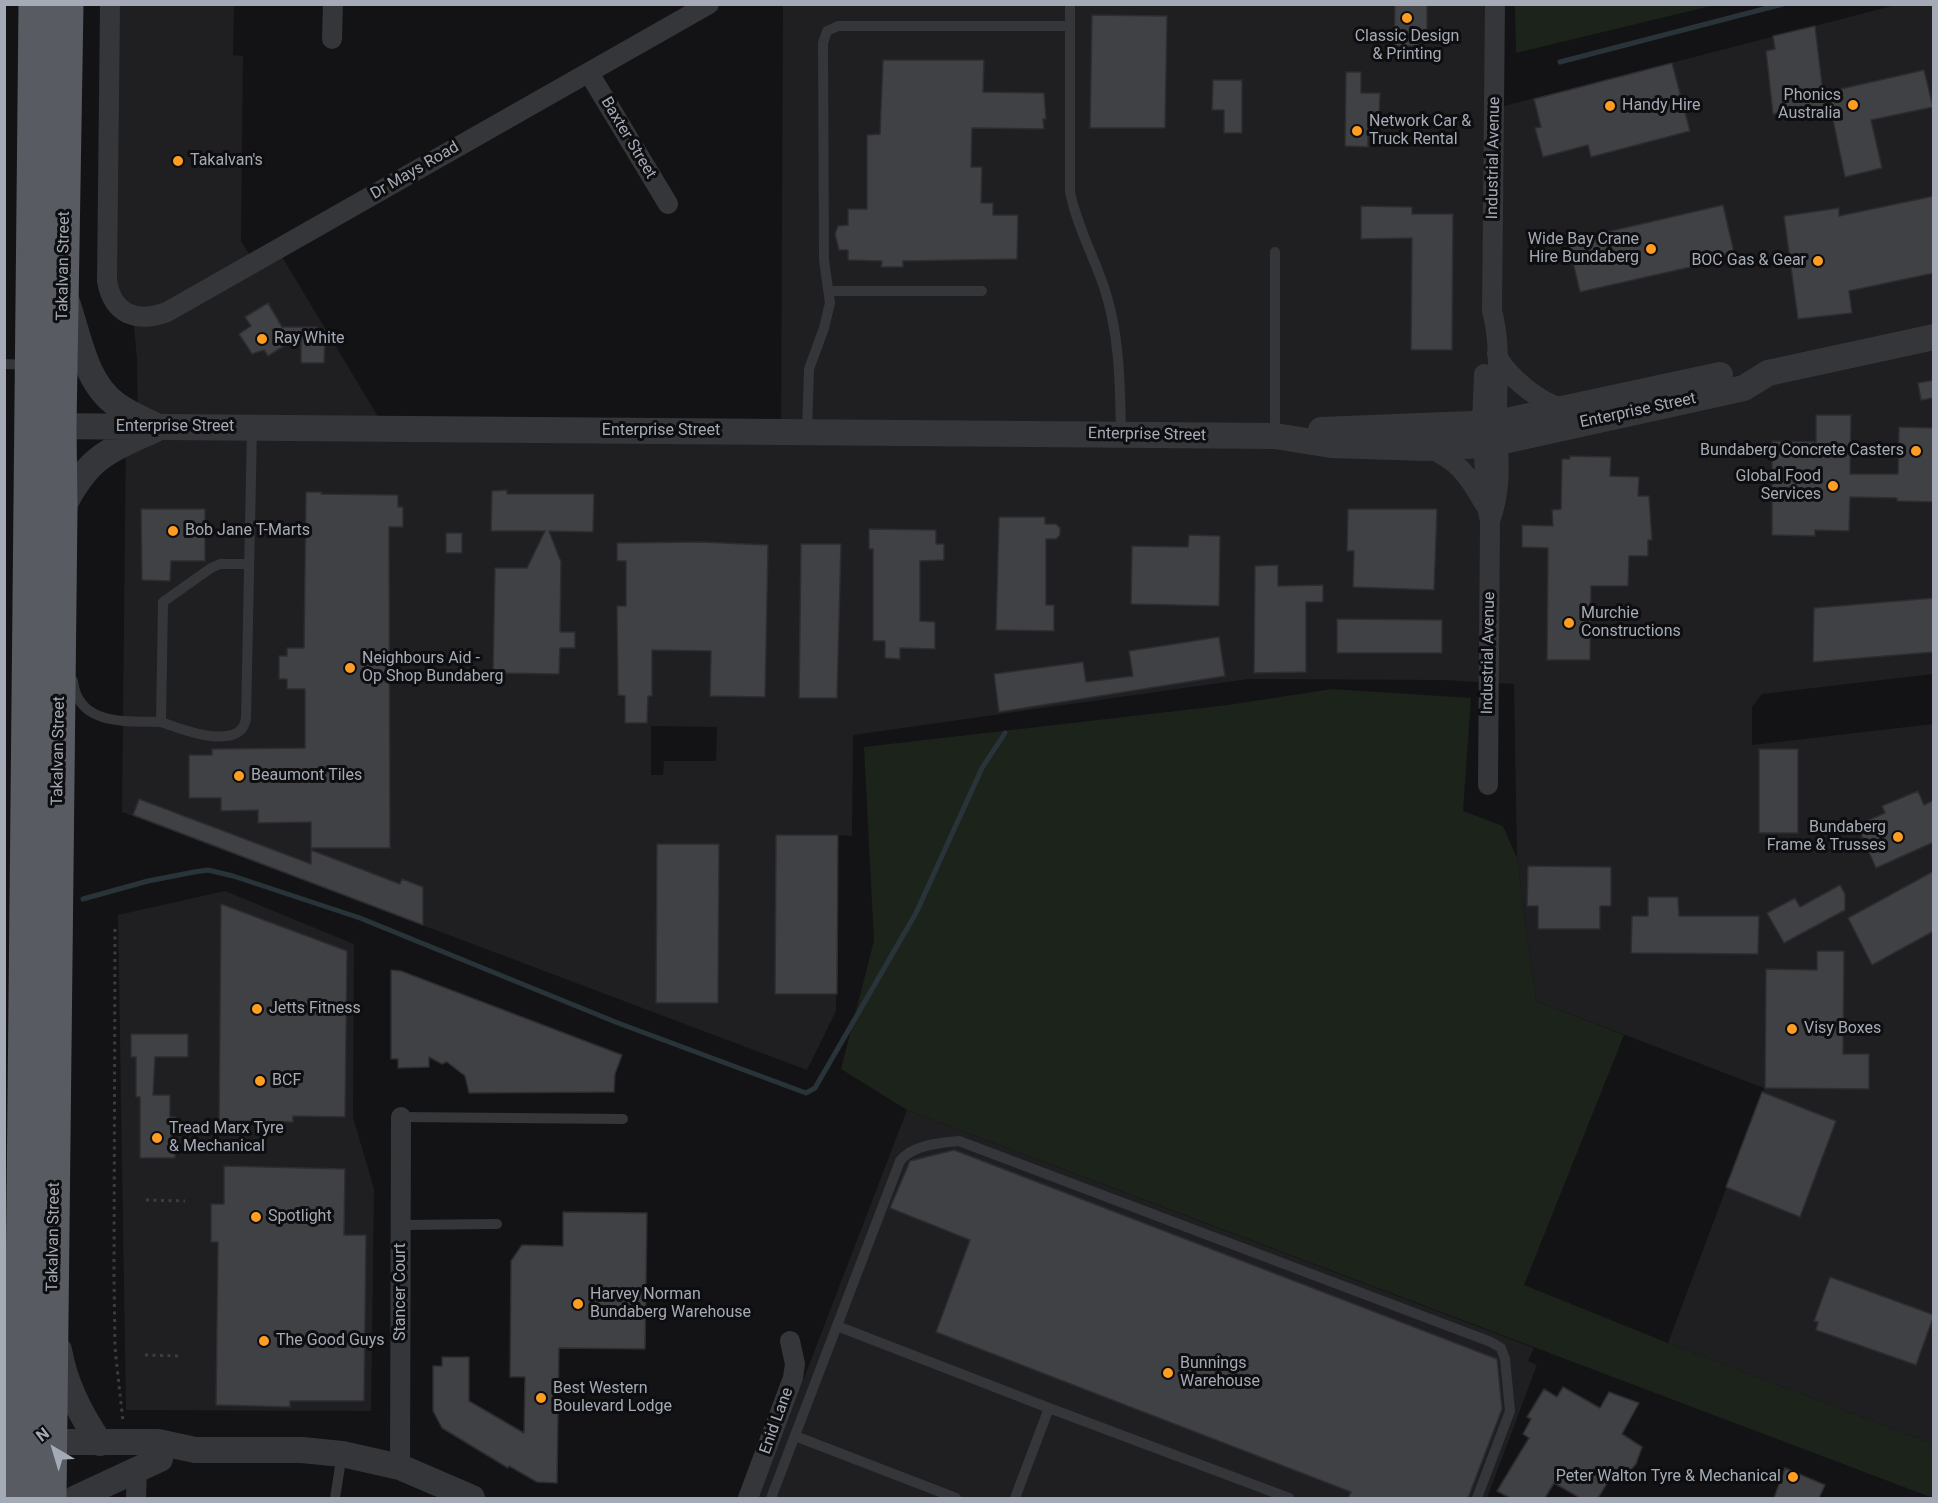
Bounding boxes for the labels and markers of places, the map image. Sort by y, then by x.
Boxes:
marker: Classic Design & Printing [1400,11,1414,25]
place label: Classic Design & Printing [1355,27,1459,65]
place label: Phonics Australia [1778,86,1841,124]
place label: Handy Hire [1622,96,1701,116]
marker: Phonics Australia [1846,98,1860,112]
marker: Handy Hire [1603,99,1617,113]
place label: Network Car & Truck Rental [1369,112,1471,150]
marker: Network Car & Truck Rental [1350,124,1364,138]
place label: Takalvan's [190,151,263,171]
marker: Takalvan's [171,154,185,168]
place label: Wide Bay Crane Hire Bundaberg [1528,230,1639,268]
marker: Wide Bay Crane Hire Bundaberg [1644,242,1658,256]
place label: BOC Gas & Gear [1691,251,1806,271]
marker: BOC Gas & Gear [1811,254,1825,268]
place label: Ray White [274,329,345,349]
marker: Ray White [255,332,269,346]
place label: Bundaberg Concrete Casters [1700,441,1904,461]
marker: Bundaberg Concrete Casters [1909,444,1923,458]
place label: Global Food Services [1736,467,1821,505]
marker: Global Food Services [1826,479,1840,493]
place label: Bob Jane T-Marts [185,521,310,541]
marker: Bob Jane T-Marts [166,524,180,538]
place label: Murchie Constructions [1581,604,1681,642]
marker: Murchie Constructions [1562,616,1576,630]
place label: Neighbours Aid - Op Shop Bundaberg [362,649,503,687]
marker: Neighbours Aid - Op Shop Bundaberg [343,661,357,675]
place label: Beaumont Tiles [251,766,362,786]
marker: Beaumont Tiles [232,769,246,783]
place label: Bundaberg Frame & Trusses [1767,818,1886,856]
marker: Bundaberg Frame & Trusses [1891,830,1905,844]
place label: Jetts Fitness [269,999,361,1019]
marker: Jetts Fitness [250,1002,264,1016]
place label: Visy Boxes [1804,1019,1881,1039]
marker: Visy Boxes [1785,1022,1799,1036]
place label: BCF [272,1071,301,1091]
marker: BCF [253,1074,267,1088]
place label: Tread Marx Tyre & Mechanical [169,1119,284,1157]
marker: Tread Marx Tyre & Mechanical [150,1131,164,1145]
place label: Spotlight [268,1207,332,1227]
marker: Spotlight [249,1210,263,1224]
place label: Harvey Norman Bundaberg Warehouse [590,1285,751,1323]
marker: Harvey Norman Bundaberg Warehouse [571,1297,585,1311]
place label: The Good Guys [276,1331,384,1351]
marker: The Good Guys [257,1334,271,1348]
place label: Bunnings Warehouse [1180,1354,1260,1392]
marker: Bunnings Warehouse [1161,1366,1175,1380]
place label: Best Western Boulevard Lodge [553,1379,672,1417]
marker: Best Western Boulevard Lodge [534,1391,548,1405]
place label: Peter Walton Tyre & Mechanical [1556,1467,1781,1487]
marker: Peter Walton Tyre & Mechanical [1786,1470,1800,1484]

